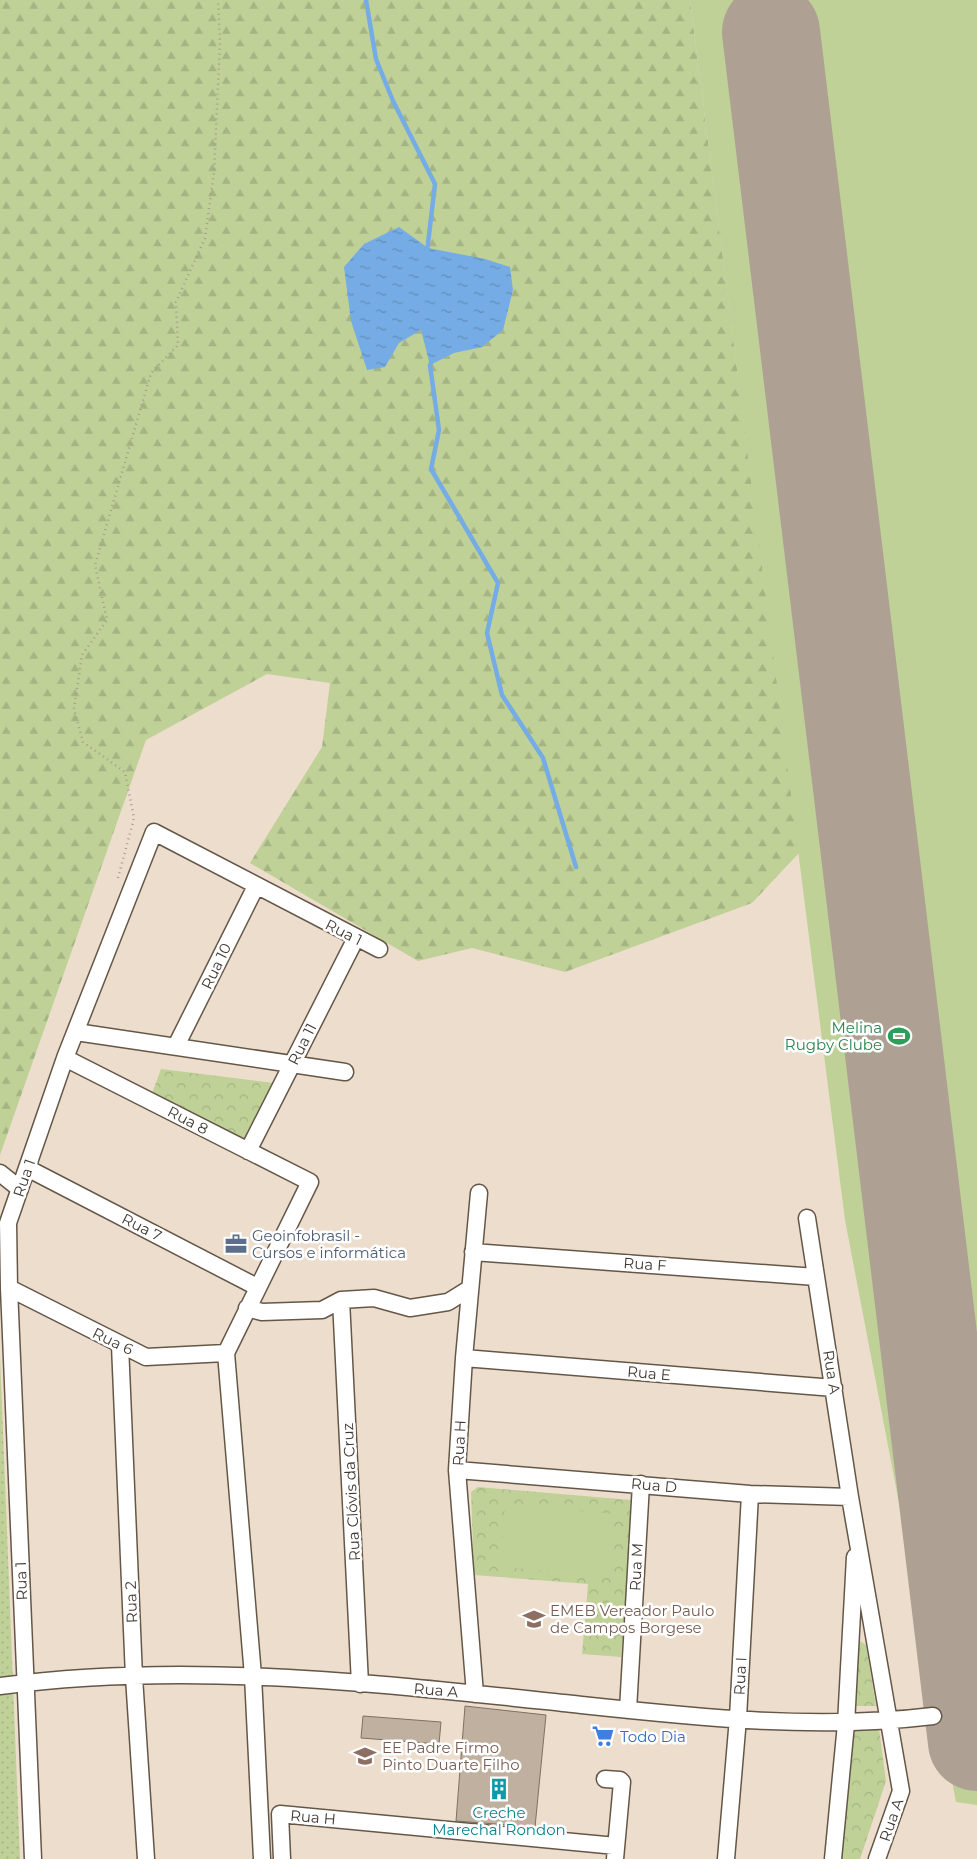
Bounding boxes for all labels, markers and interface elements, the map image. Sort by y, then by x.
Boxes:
street label: Rua 1 [322,915,366,949]
street label: Rua 10 [197,940,235,992]
place label: Melina Rugby Clube [785,1018,882,1054]
street label: Rua 11 [283,1020,321,1068]
sports icon: Melina Rugby Clube [886,1023,912,1049]
street label: Rua 8 [164,1102,212,1138]
street label: Rua 1 [9,1156,39,1200]
street label: Rua 7 [119,1209,165,1245]
place label: Geoinfobrasil - Cursos e informática [252,1226,406,1262]
office icon: Geoinfobrasil - Cursos e informática [223,1231,249,1257]
street label: Rua F [623,1253,667,1275]
street label: Rua 6 [90,1323,136,1359]
street label: Rua A [819,1349,845,1396]
street label: Rua E [626,1362,672,1384]
street label: Rua H [448,1420,470,1466]
street label: Rua Clóvis da Cruz [338,1422,364,1562]
street label: Rua D [630,1474,678,1496]
street label: Rua M [625,1543,647,1591]
street label: Rua 1 [11,1561,31,1601]
street label: Rua 2 [121,1581,141,1623]
place label: EMEB Vereador Paulo de Campos Borgese [550,1601,714,1637]
school or university icon: EMEB Vereador Paulo de Campos Borgese [521,1606,547,1632]
street label: Rua I [730,1656,750,1696]
street label: Rua A [413,1679,459,1701]
supermarket icon: Todo Dia [590,1723,616,1749]
place label: Todo Dia [620,1727,686,1746]
place label: EE Padre Firmo Pinto Duarte Filho [382,1738,520,1774]
school or university icon: EE Padre Firmo Pinto Duarte Filho [352,1743,378,1769]
building icon: Creche Marechal Rondon [486,1776,512,1802]
street label: Rua A [875,1796,907,1844]
place label: Creche Marechal Rondon [432,1803,566,1839]
street label: Rua H [289,1806,337,1828]

